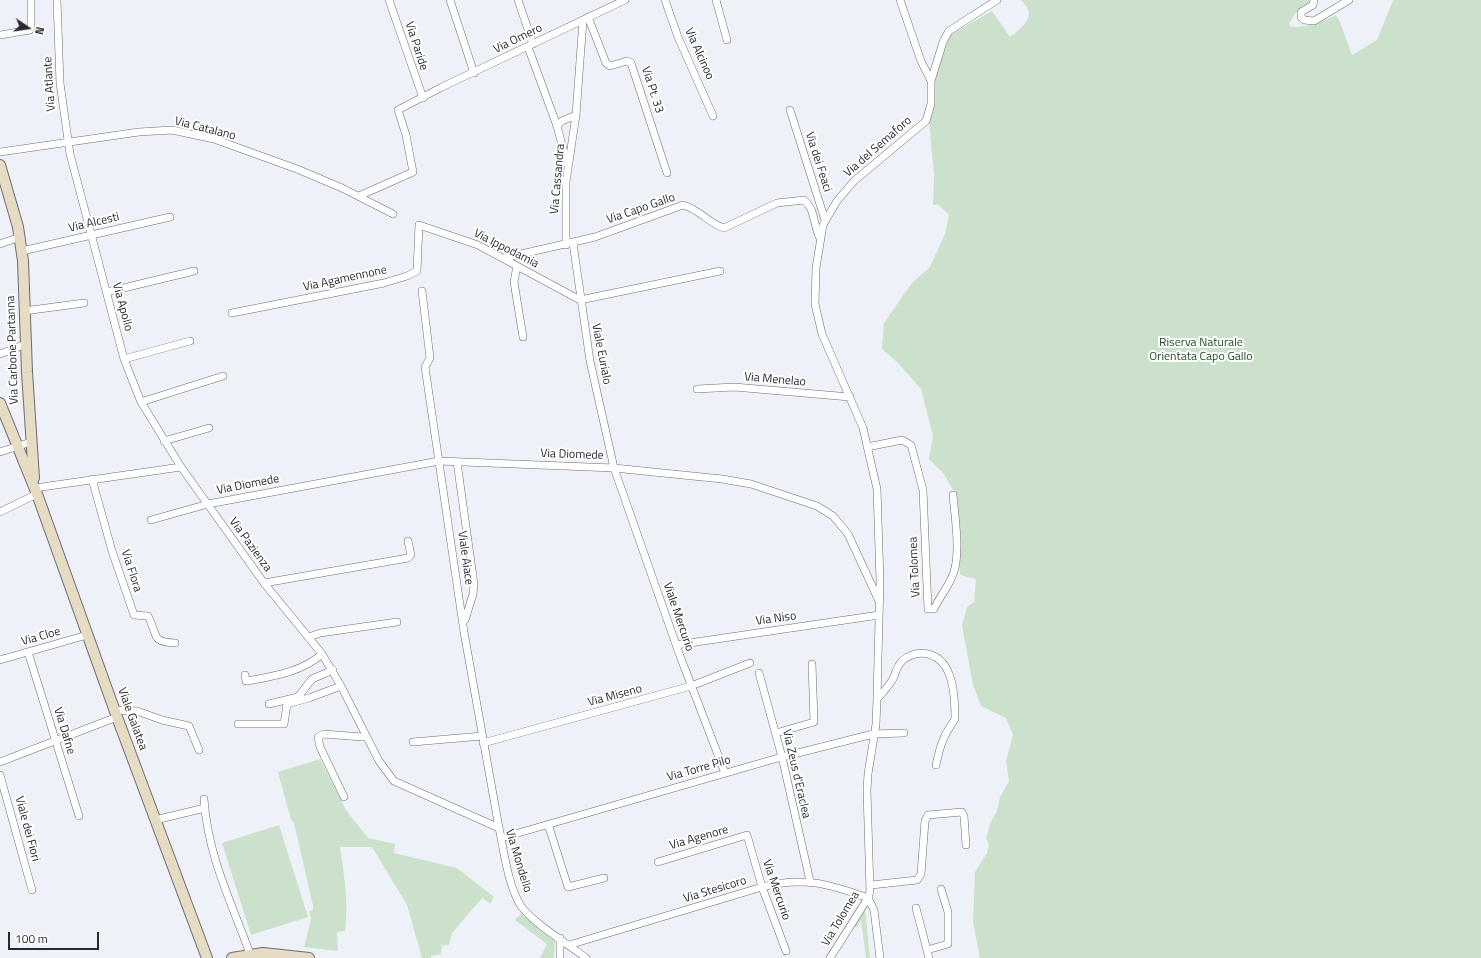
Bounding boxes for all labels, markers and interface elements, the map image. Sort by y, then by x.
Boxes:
north arrow [8,8,48,48]
street label: Via Paride [401,20,431,72]
street label: Via Omero [491,21,545,57]
text: N [31,25,48,36]
street label: Via Alcinoo [681,26,717,82]
street label: Via Atlante [41,56,59,112]
street label: Via Pt. 33 [638,65,666,115]
street label: Via Catalano [173,114,237,144]
street label: Via del Semaforo [841,114,915,180]
street label: Via dei Feaci [802,130,834,194]
street label: Via Cassandra [548,143,568,215]
street label: Via Capo Gallo [605,191,677,227]
street label: Via Alcesti [67,210,121,236]
street label: Via Ippodamia [471,226,541,272]
street label: Via Agamennone [302,263,388,295]
street label: Via Apollo [109,281,135,333]
street label: Via Carbone Partanna [4,295,22,405]
street label: Viale Eurialo [588,322,614,386]
park label: Riserva Naturale Orientata Capo Gallo [1149,336,1253,364]
street label: Via Menelao [744,370,806,390]
street label: Via Diomede [540,447,604,463]
street label: Via Diomede [215,472,281,498]
street label: Via Pazienza [226,515,274,575]
street label: Viale Aiace [454,530,476,586]
street label: Via Tolomea [906,536,924,598]
street label: Via Flora [117,548,145,594]
street label: Viale Mercurio [659,581,697,653]
street label: Via Niso [755,609,797,629]
street label: Via Cloe [20,625,62,649]
street label: Via Miseno [586,682,644,710]
street label: Viale Galatea [114,686,150,752]
street label: Via Dafne [50,706,78,756]
street label: Via Zeus d'Eraclea [779,728,813,820]
street label: Via Torre Pilo [666,753,732,785]
street label: Viale dei Fiori [11,795,43,863]
street label: Via Agenore [668,823,730,853]
street label: Via Mondello [502,828,534,894]
street label: Via Mercurio [759,858,793,922]
street label: Via Stesicoro [682,874,748,906]
street label: Via Tolomea [819,889,863,949]
scale bar [10,924,101,950]
text: 100 m [15,929,48,948]

